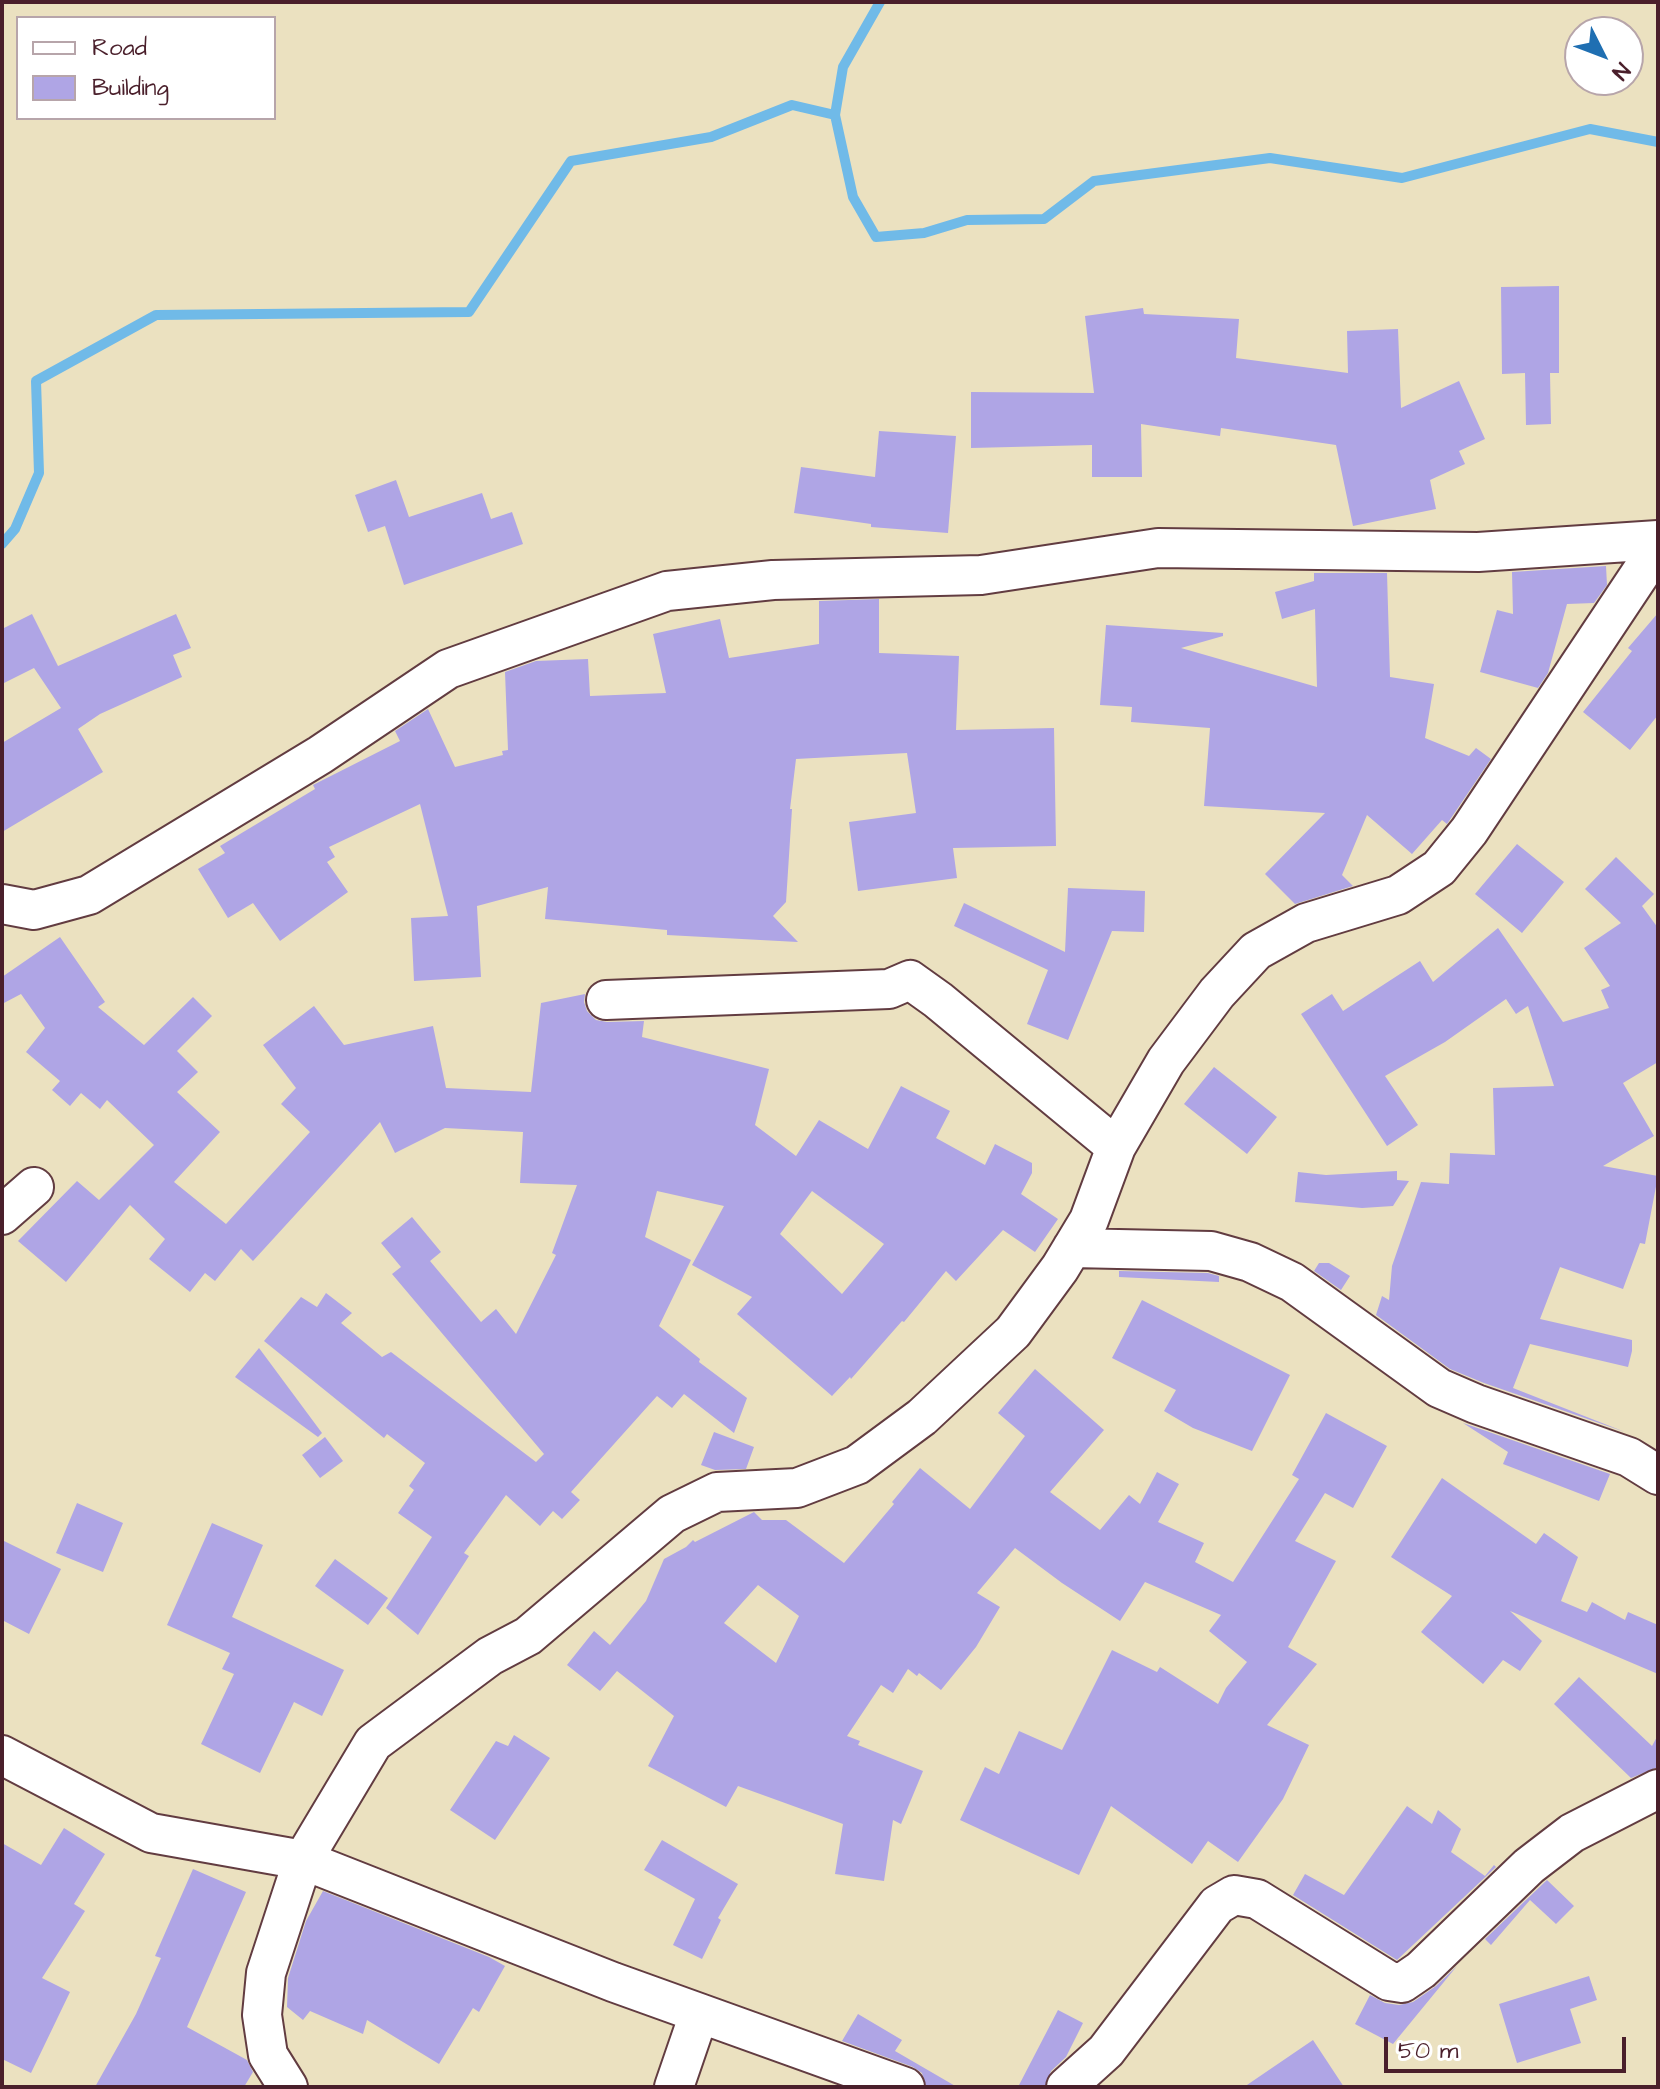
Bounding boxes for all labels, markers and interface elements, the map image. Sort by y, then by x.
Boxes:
legend [16,16,276,120]
north arrow [1564,16,1644,96]
text: Road [92,31,147,65]
text: N [1605,56,1637,87]
text: Building [92,71,169,105]
scale bar [1388,2021,1630,2071]
text: 50 m [1398,2034,1458,2068]

